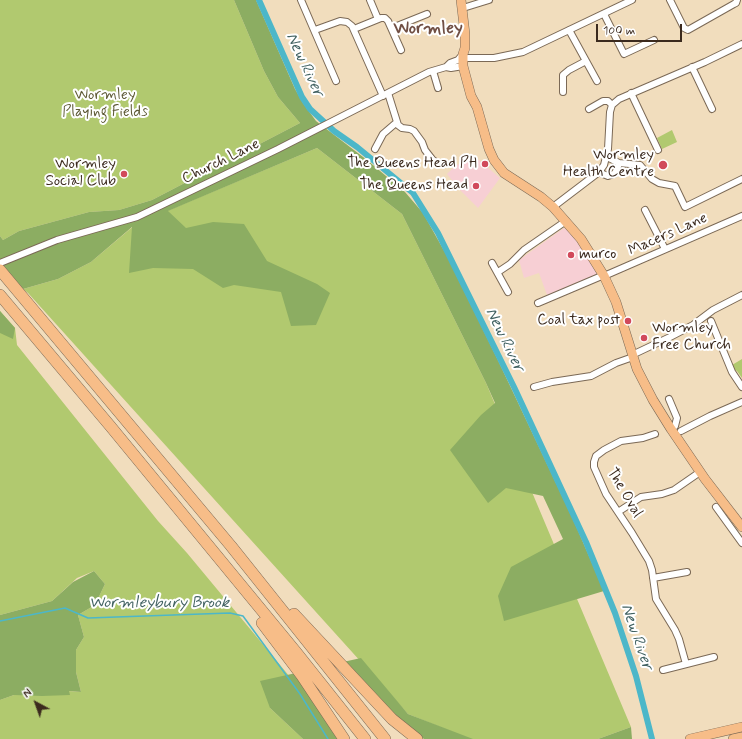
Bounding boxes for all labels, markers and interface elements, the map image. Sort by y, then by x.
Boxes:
scale bar [598,16,684,42]
district label: Wormley [393,19,463,39]
text: 100 m [603,23,635,39]
water label: New River [281,30,327,100]
park label: Wormley Playing Fields [62,87,148,122]
street label: Church Lane [179,136,263,188]
place label: Wormley Health Centre [563,147,654,182]
place label: The Queens Head PH [347,155,477,173]
place label: Wormley Social Club [45,156,116,191]
marker: The Queens Head PH [480,159,490,169]
marker: Wormley Health Centre [657,159,669,171]
marker: Wormley Social Club [119,169,129,179]
place label: The Queens Head [359,177,468,195]
marker: The Queens Head [471,181,481,191]
street label: Macers Lane [626,210,710,260]
place label: murco [579,246,616,264]
marker: murco [566,250,576,260]
water label: New River [480,305,528,375]
place label: Coal tax post [537,312,620,330]
marker: Coal tax post [623,316,633,326]
place label: Wormley Free Church [652,320,731,355]
marker: Wormley Free Church [639,333,649,343]
street label: The Oval [602,465,646,521]
water label: Wormleybury Brook [89,594,229,614]
water label: New River [616,602,656,672]
north arrow [16,683,56,723]
text: N [21,686,35,702]

